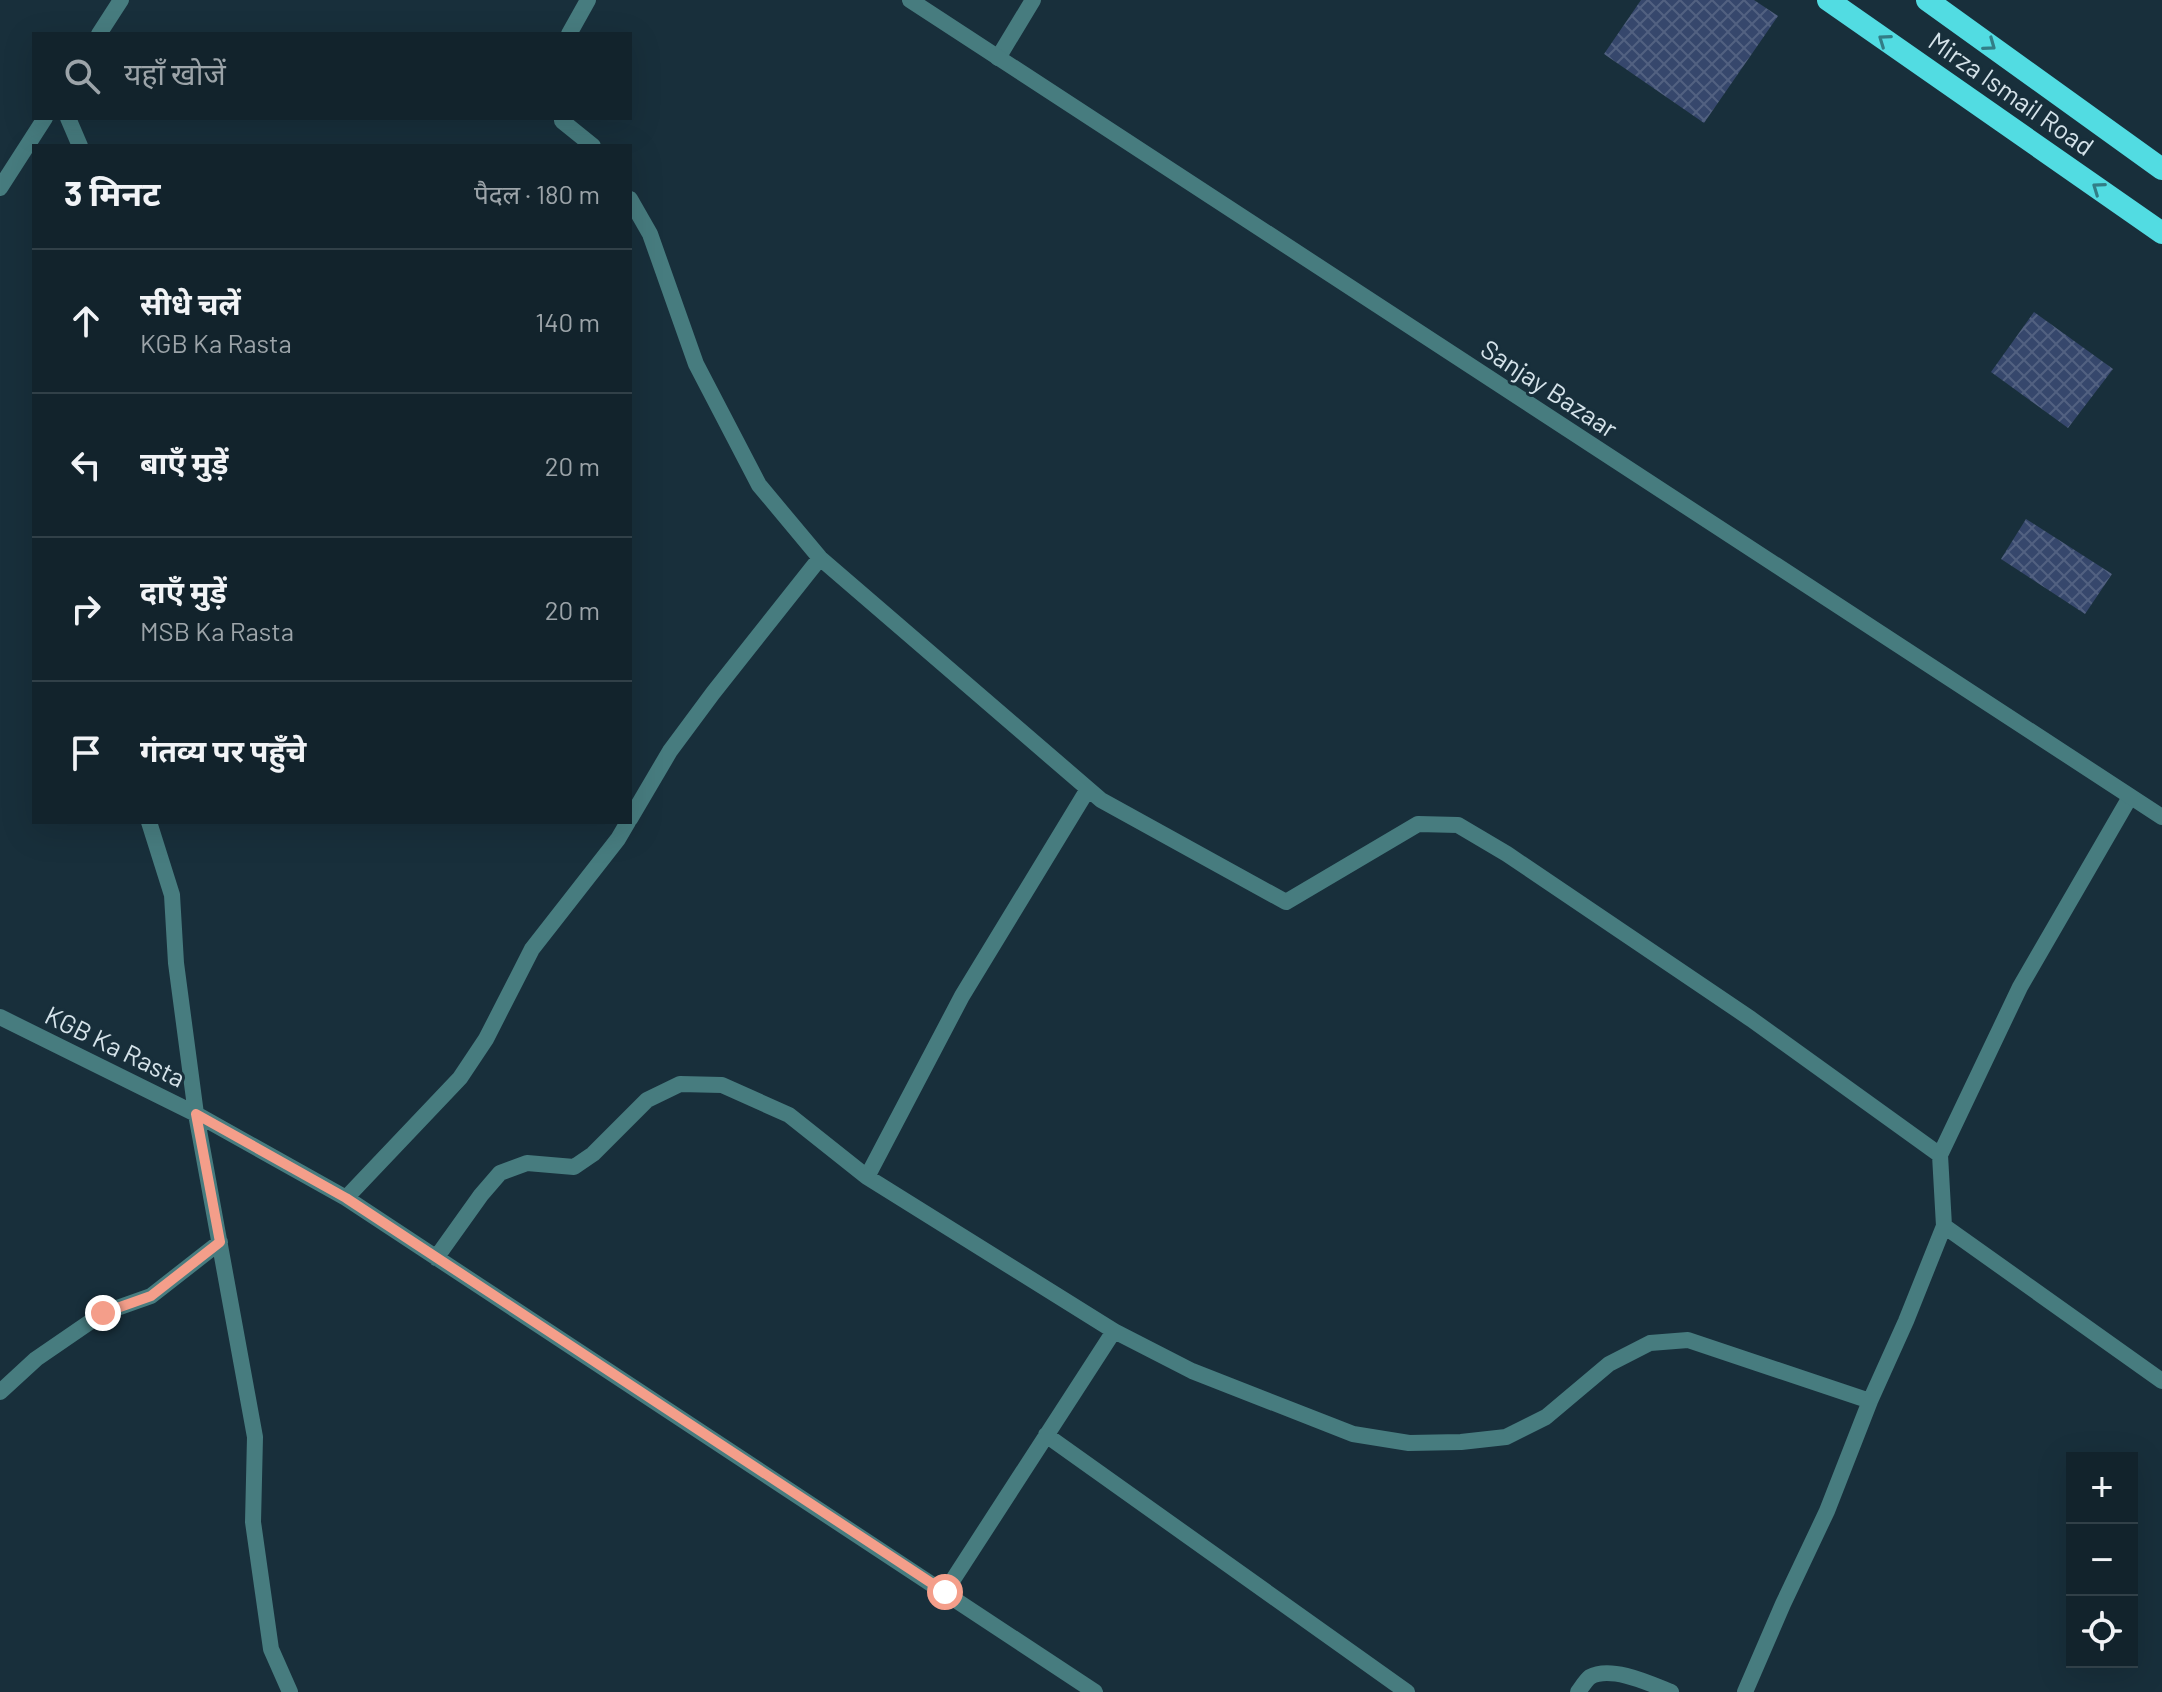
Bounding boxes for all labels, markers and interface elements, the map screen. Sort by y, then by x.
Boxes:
street label: Mirza Ismail Road [1923,24,2100,161]
search box [32,32,632,120]
one-way arrow [1879,35,1893,50]
one-way arrow [1982,36,1996,50]
icon: search [60,54,104,98]
text: यहाँ खोजें [124,55,226,91]
text: 3 मिनट [64,172,161,213]
text: पैदल · 180 m [474,178,600,209]
one-way arrow [2092,183,2106,198]
text: सीधे चलें [140,285,241,321]
icon: ahead [64,299,108,343]
text: 140 m [535,306,600,337]
text: KGB Ka Rasta [140,327,292,358]
street label: Sanjay Bazaar [1476,332,1624,444]
icon: left [64,443,108,487]
text: बाएँ मुड़ें [140,444,228,480]
text: 20 m [545,450,600,481]
text: दाएँ मुड़ें [140,573,227,609]
icon: right [64,587,108,631]
text: 20 m [545,594,600,625]
text: MSB Ka Rasta [140,615,294,646]
icon: arrive [64,731,108,775]
text: गंतव्य पर पहुँचे [140,732,306,768]
street label: KGB Ka Rasta [41,998,191,1093]
route end [85,1295,121,1331]
map controls [2066,1452,2138,1668]
button: + [2066,1452,2138,1524]
button: − [2066,1524,2138,1596]
route start [927,1574,963,1610]
button: locate [2066,1596,2138,1668]

